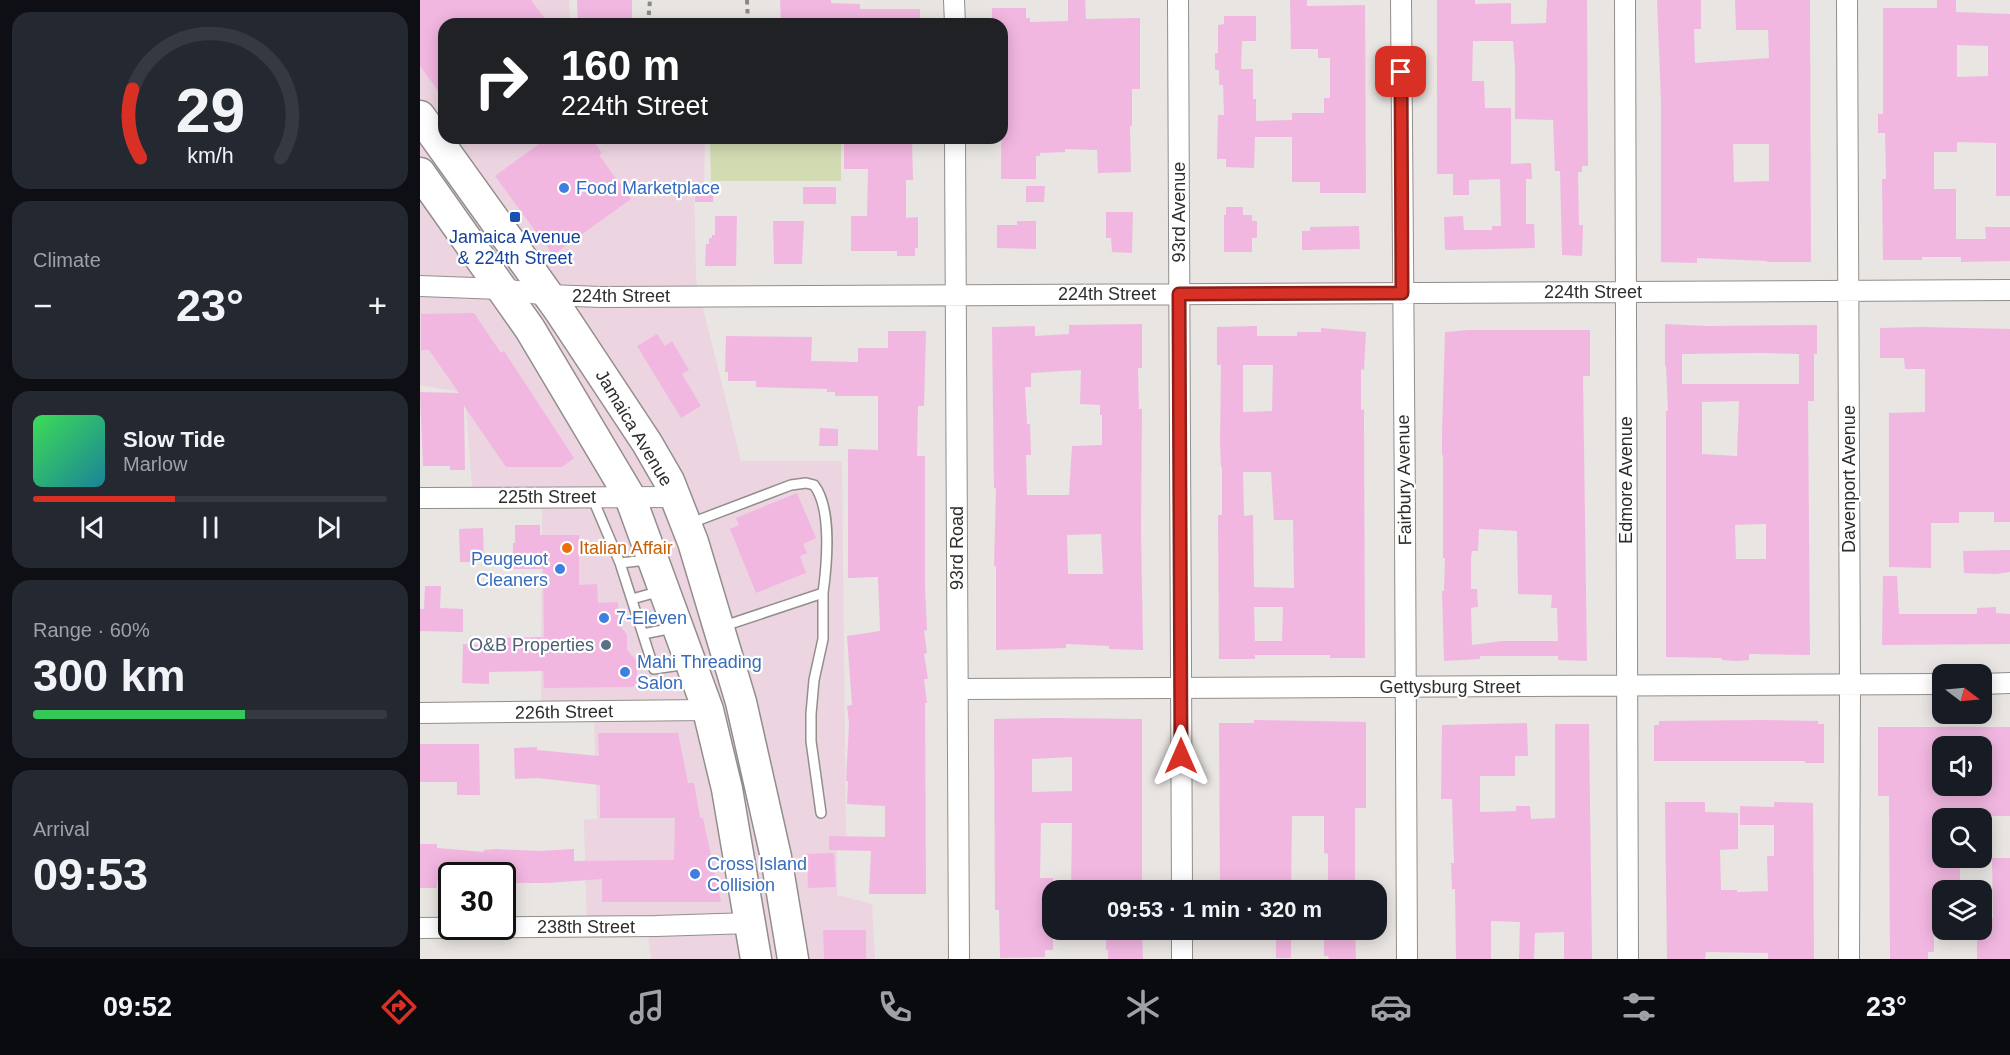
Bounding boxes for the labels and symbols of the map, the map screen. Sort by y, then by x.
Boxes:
pin [1375,46,1426,97]
street label: 93rd Avenue [1169,162,1189,262]
place label: Food Marketplace [576,178,720,198]
marker: Food Marketplace [557,181,571,195]
marker: Jamaica Avenue & 224th Street [508,210,522,224]
place label: Jamaica Avenue & 224th Street [449,227,581,268]
street label: 224th Street [1544,282,1642,302]
street label: 224th Street [1058,284,1156,304]
street label: 224th Street [572,286,670,306]
street label: Jamaica Avenue [591,366,677,490]
street label: Davenport Avenue [1839,405,1859,553]
street label: Fairbury Avenue [1393,414,1415,546]
street label: Edmore Avenue [1616,416,1636,544]
street label: 225th Street [498,487,596,507]
street label: 93rd Road [947,506,967,590]
place label: Italian Affair [579,538,673,558]
marker: Italian Affair [560,541,574,555]
place label: Peugeuot Cleaners [471,549,548,590]
marker: Peugeuot Cleaners [553,562,567,576]
place label: 7-Eleven [616,608,687,628]
marker: 7-Eleven [597,611,611,625]
place label: O&B Properties [469,635,594,655]
marker: O&B Properties [599,638,613,652]
place label: Mahi Threading Salon [637,652,762,693]
north arrow [1932,664,1992,724]
marker: Mahi Threading Salon [618,665,632,679]
street label: Gettysburg Street [1379,677,1521,697]
street label: 226th Street [515,701,613,723]
position arrow [1149,724,1213,788]
place label: Cross Island Collision [707,854,807,895]
speed limit sign: 30 [438,862,516,940]
marker: Cross Island Collision [688,867,702,881]
street label: 238th Street [537,917,635,937]

